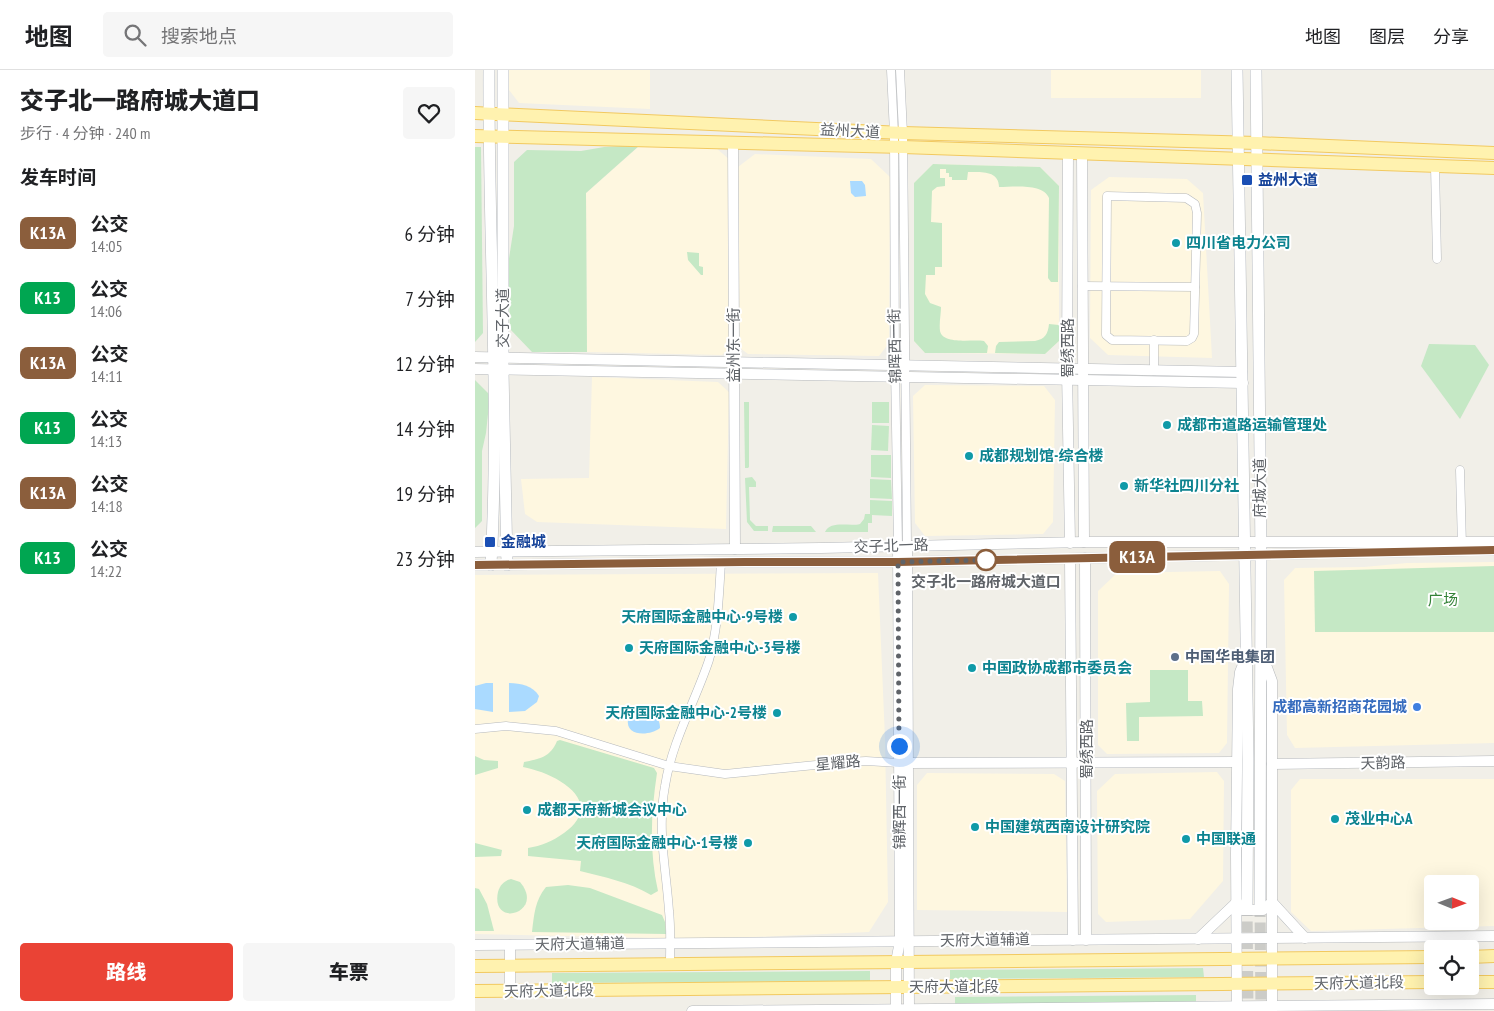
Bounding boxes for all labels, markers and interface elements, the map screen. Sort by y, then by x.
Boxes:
search box [103,12,453,57]
text: 地图 [25,21,73,52]
icon: search [121,21,149,49]
text: 搜索地点 [161,24,237,48]
text: 地图 [1305,25,1341,48]
text: 图层 [1369,25,1405,48]
text: 分享 [1433,25,1469,48]
text: 交子北一路府城大道口 [20,85,260,116]
button: heart [403,87,455,139]
street label: 益州大道 [820,119,880,142]
text: 步行 · 4 分钟 · 240 m [20,123,150,143]
text: 发车时间 [20,165,96,189]
place label: 益州大道 [1258,170,1318,189]
marker: 益州大道 [1240,173,1254,187]
text: 公交 [91,212,129,236]
text: K13A [30,221,66,244]
text: 6 分钟 [404,222,455,246]
place label: 四川省电力公司 [1186,233,1291,252]
text: 14:05 [91,236,123,256]
marker: 四川省电力公司 [1170,237,1182,249]
text: 公交 [90,277,128,301]
text: K13 [34,286,61,309]
text: 7 分钟 [405,287,455,311]
street label: 交子大道 [493,288,512,348]
text: 14:06 [90,301,122,321]
street label: 益州东一街 [724,307,743,383]
street label: 锦晖西一街 [884,308,905,384]
street label: 蜀绣西路 [1058,318,1077,378]
text: 公交 [91,342,129,366]
text: K13A [30,351,66,374]
text: 12 分钟 [396,352,455,376]
text: 14:11 [91,366,123,386]
text: 公交 [90,407,128,431]
place label: 成都市道路运输管理处 [1177,415,1327,434]
text: K13 [34,416,61,439]
text: 14 分钟 [396,417,455,441]
marker: 成都市道路运输管理处 [1161,419,1173,431]
text: 14:13 [90,431,122,451]
place label: 成都规划馆-综合楼 [979,446,1103,465]
marker: 成都规划馆-综合楼 [963,450,975,462]
street label: 府城大道 [1250,458,1269,518]
text: 公交 [91,472,129,496]
place label: 新华社四川分社 [1134,476,1239,495]
marker: 新华社四川分社 [1118,480,1130,492]
text: K13A [30,481,66,504]
text: 19 分钟 [396,482,455,506]
text: 14:18 [91,496,123,516]
place label: 金融城 [501,532,546,551]
marker: 金融城 [483,535,497,549]
street label: 交子北一路 [853,535,929,556]
text: 公交 [90,537,128,561]
line badge: K13A [1102,541,1172,573]
text: K13A [1119,545,1155,568]
text: K13 [34,546,61,569]
text: 23 分钟 [396,547,455,571]
marker: 交子北一路府城大道口 [975,549,997,571]
text: 14:22 [90,561,122,581]
place label: 交子北一路府城大道口 [911,572,1061,591]
park label: 广场 [1428,590,1458,609]
place label: 天府国际金融中心-9号楼 [621,607,783,626]
marker: 天府国际金融中心-9号楼 [787,611,799,623]
place label: 天府国际金融中心-3号楼 [639,638,801,657]
marker: 天府国际金融中心-3号楼 [623,642,635,654]
place label: 中国华电集团 [1185,647,1275,666]
marker: 中国华电集团 [1169,651,1181,663]
place label: 中国政协成都市委员会 [982,658,1132,677]
marker: 中国政协成都市委员会 [966,662,978,674]
place label: 成都高新招商花园城 [1272,697,1407,716]
marker: 成都高新招商花园城 [1411,701,1423,713]
place label: 天府国际金融中心-2号楼 [605,703,767,722]
marker: 天府国际金融中心-2号楼 [771,707,783,719]
street label: 蜀绣西路 [1077,719,1096,779]
your location [887,734,912,759]
street label: 星耀路 [815,751,861,774]
street label: 天韵路 [1360,753,1406,772]
street label: 锦辉西一街 [890,774,909,850]
place label: 成都天府新城会议中心 [537,800,687,819]
marker: 成都天府新城会议中心 [521,804,533,816]
place label: 茂业中心A [1345,809,1413,828]
marker: 茂业中心A [1329,813,1341,825]
place label: 中国建筑西南设计研究院 [985,817,1150,836]
marker: 中国建筑西南设计研究院 [969,821,981,833]
place label: 中国联通 [1196,829,1256,848]
place label: 天府国际金融中心-1号楼 [576,833,738,852]
marker: 中国联通 [1180,833,1192,845]
marker: 天府国际金融中心-1号楼 [742,837,754,849]
north arrow [1424,875,1479,930]
map controls [1424,875,1479,995]
street label: 天府大道辅道 [940,929,1030,950]
street label: 天府大道辅道 [535,933,625,954]
button: locate [1424,940,1479,995]
button: 路线 [20,943,233,1001]
button: 车票 [243,943,455,1001]
street label: 天府大道北段 [1314,972,1404,993]
street label: 天府大道北段 [909,977,999,996]
street label: 天府大道北段 [504,980,594,1001]

